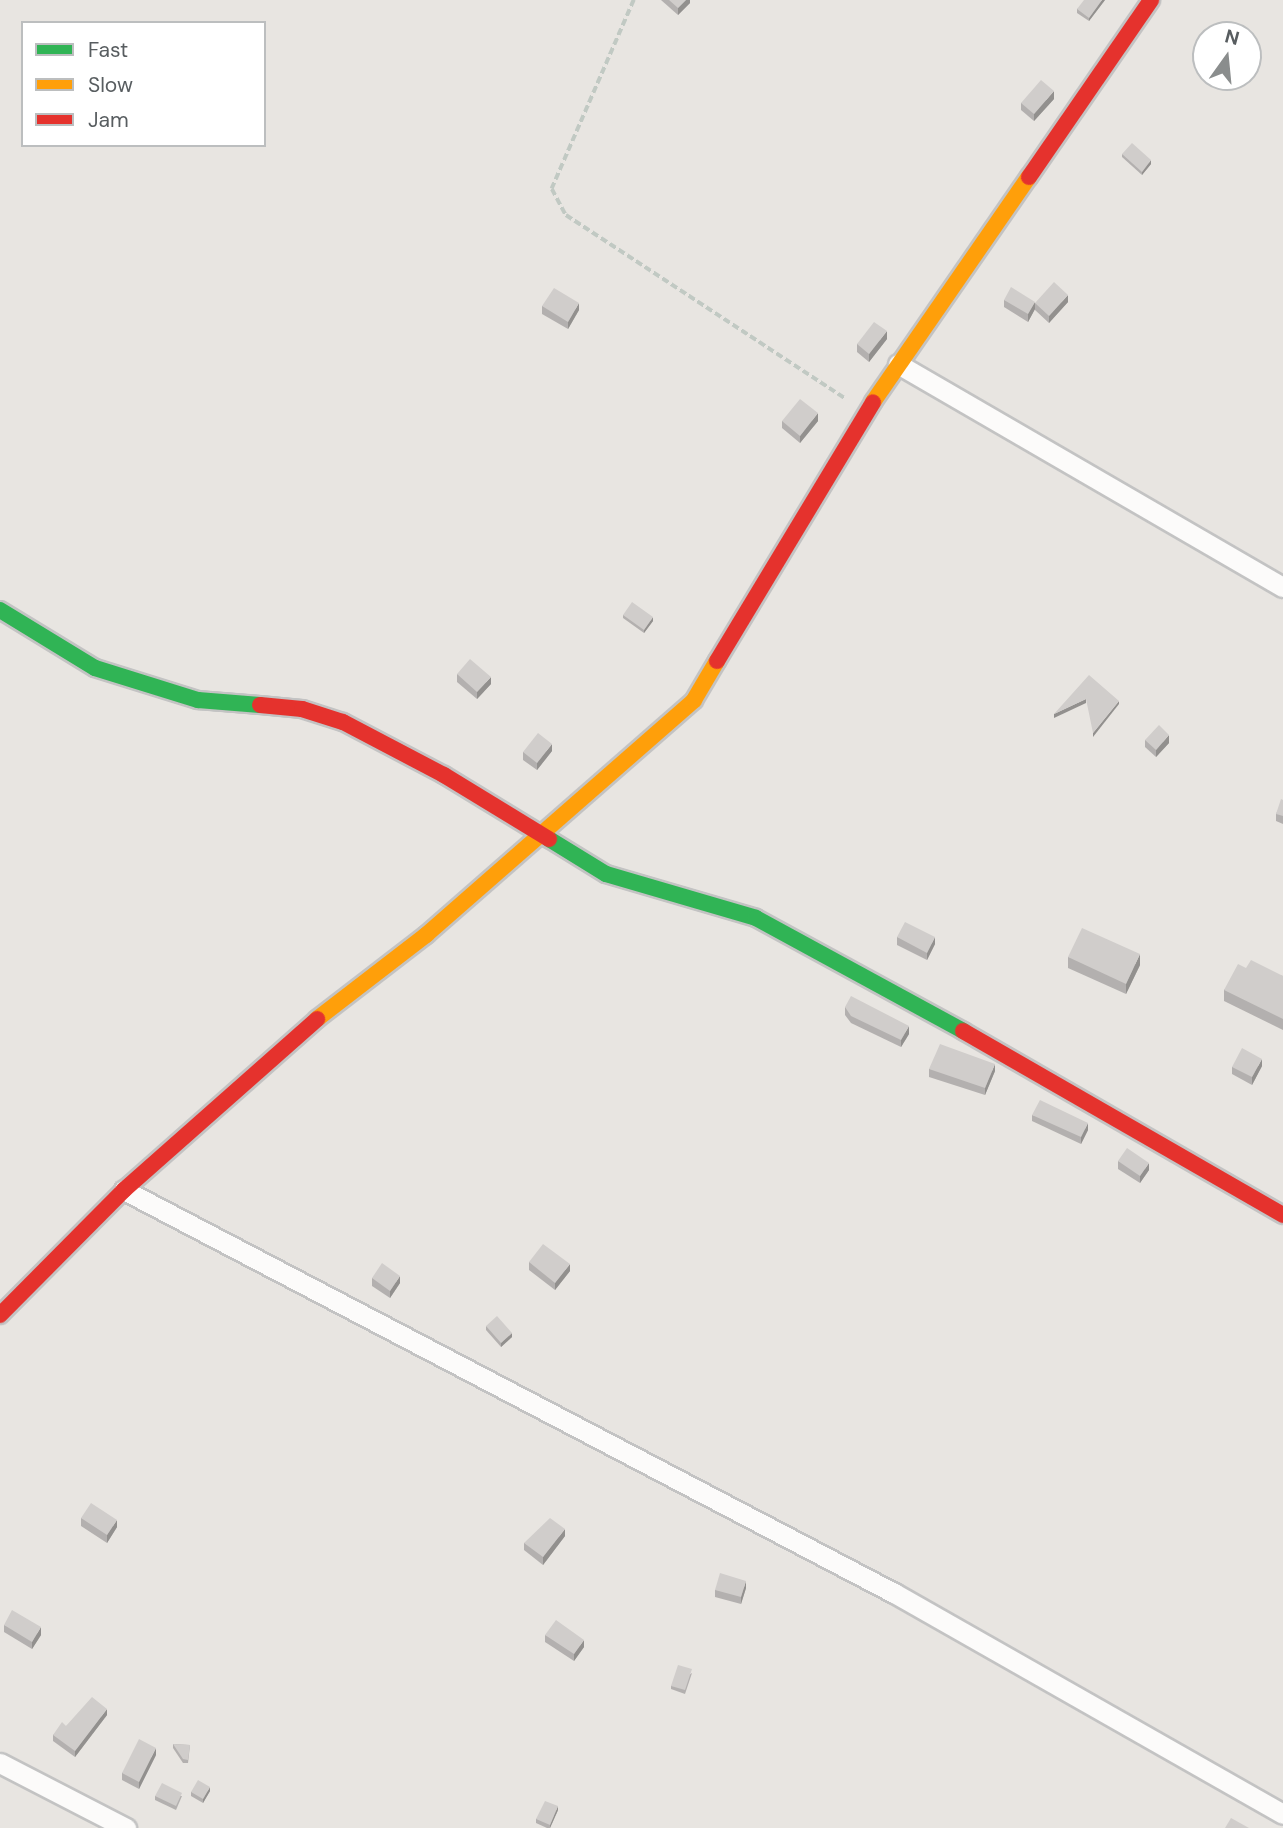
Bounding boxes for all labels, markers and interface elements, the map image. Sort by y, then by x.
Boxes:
legend [21,21,266,147]
north arrow [1192,21,1262,91]
text: N [1222,23,1242,51]
text: Fast [88,36,128,64]
text: Slow [88,71,133,99]
text: Jam [88,106,129,134]

